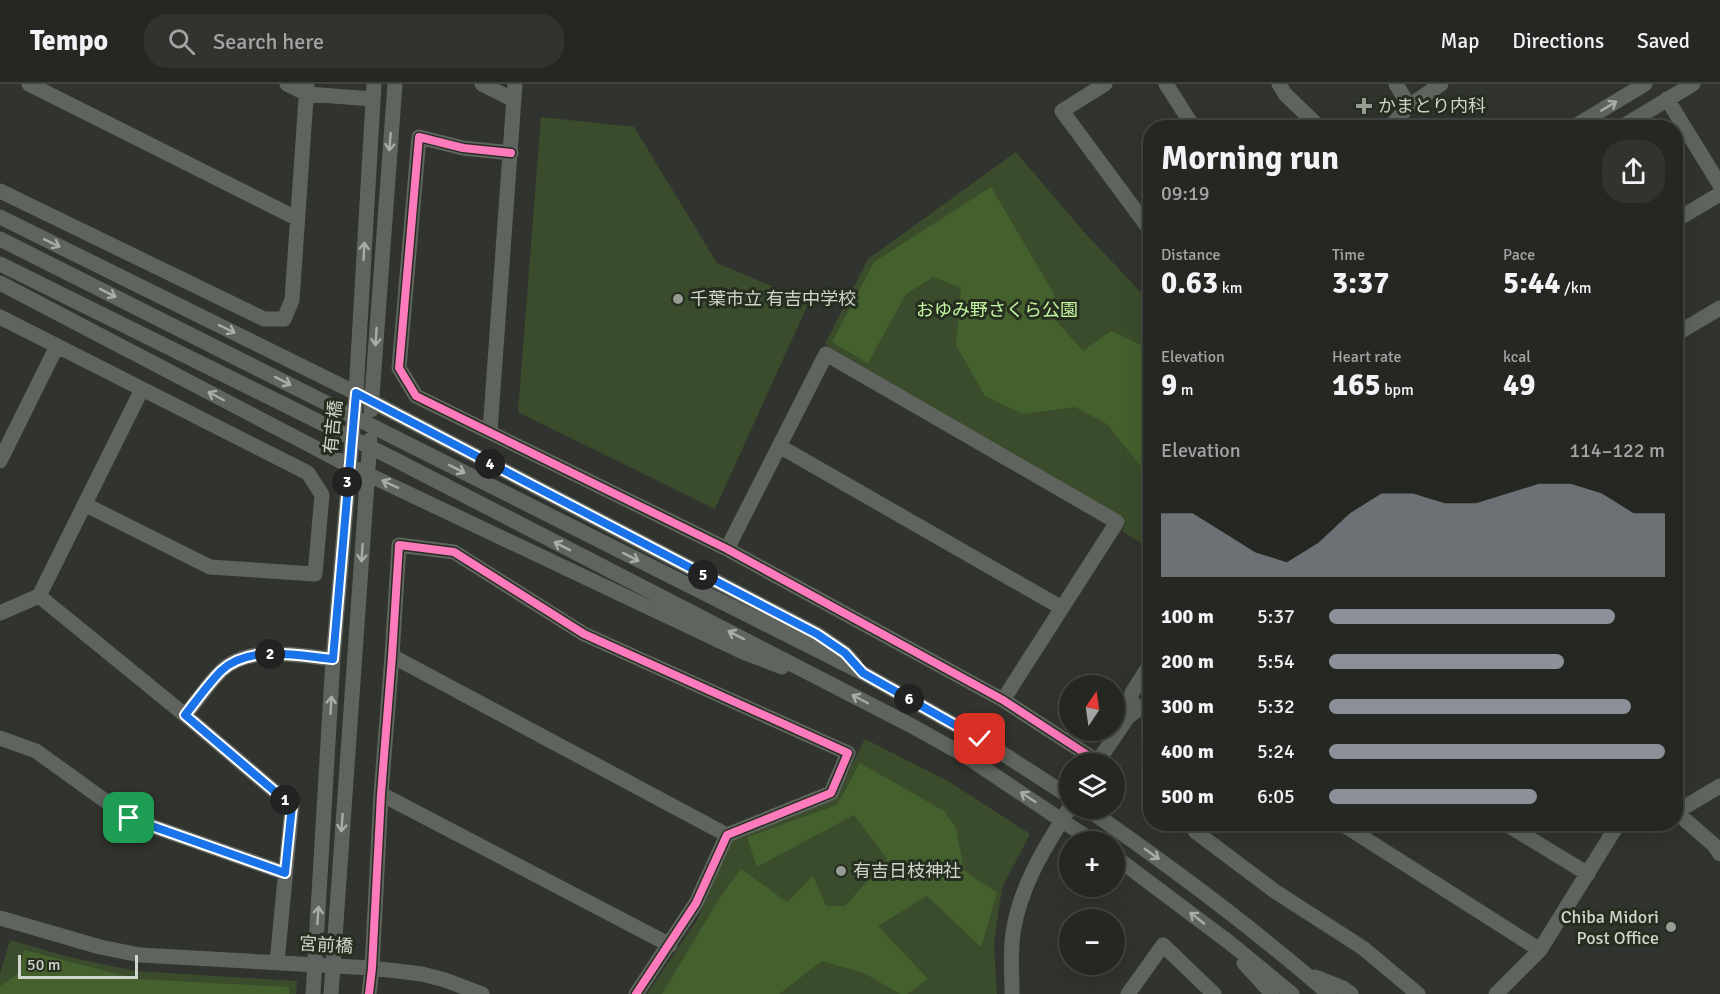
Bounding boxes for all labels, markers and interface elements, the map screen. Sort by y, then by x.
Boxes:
search box [144,14,564,68]
text: Tempo [30,24,108,58]
icon: search [165,25,198,58]
text: Search here [213,28,324,55]
text: Map [1441,28,1479,54]
text: Directions [1512,28,1604,54]
text: Saved [1637,28,1690,54]
place label: かまとり内科 [1378,95,1486,117]
marker: かまとり内科 [1355,97,1373,115]
one-way arrow [1600,99,1617,111]
one-way arrow [385,132,396,152]
text: Morning run [1161,138,1339,179]
button: share [1602,140,1665,203]
text: 09:19 [1161,181,1210,206]
one-way arrow [43,237,61,249]
one-way arrow [359,241,370,261]
text: Distance [1161,245,1221,265]
text: Time [1332,245,1365,265]
text: Pace [1503,245,1535,265]
text: 0.63 [1161,265,1218,302]
text: 3:37 [1332,265,1389,302]
text: 5:44 [1503,265,1560,302]
text: km [1218,278,1243,298]
text: /km [1560,278,1592,298]
one-way arrow [99,288,117,300]
place label: 千葉市立 有吉中学校 [690,288,856,310]
marker: 千葉市立 有吉中学校 [671,292,685,306]
park label: おゆみ野さくら公園 [916,299,1078,321]
one-way arrow [218,324,236,336]
one-way arrow [370,326,381,346]
text: Elevation [1161,347,1225,367]
text: Heart rate [1332,347,1401,367]
text: kcal [1503,347,1531,367]
text: 9 [1161,367,1177,404]
text: 165 [1332,367,1381,404]
text: 49 [1503,367,1535,404]
one-way arrow [273,376,291,387]
text: m [1177,380,1193,400]
text: bpm [1381,380,1414,400]
one-way arrow [208,390,225,402]
street label: 有吉橋 [319,399,347,455]
text: Elevation [1161,438,1241,463]
text: 114–122 m [1569,438,1665,463]
pin: 4 [475,449,505,479]
text: 4 [486,454,494,474]
one-way arrow [447,464,465,475]
pin: 3 [332,467,362,497]
text: 3 [343,472,351,492]
one-way arrow [381,478,399,490]
one-way arrow [554,540,572,551]
one-way arrow [356,543,367,563]
one-way arrow [621,552,639,563]
pin: 5 [688,560,718,590]
text: 5 [699,565,707,585]
text: 100 m [1161,604,1214,629]
text: 5:37 [1257,604,1295,629]
one-way arrow [727,628,745,640]
pin: 2 [255,639,285,669]
text: 2 [266,644,274,664]
text: 200 m [1161,649,1214,674]
text: 5:54 [1257,649,1295,674]
north arrow [1059,675,1125,741]
map controls [1059,675,1125,975]
pin: 6 [894,684,924,714]
text: 6 [905,689,913,709]
one-way arrow [851,692,869,704]
text: 300 m [1161,694,1214,719]
text: 5:32 [1257,694,1295,719]
one-way arrow [326,695,337,715]
pin [954,713,1005,764]
icon: check [963,722,996,755]
text: 400 m [1161,739,1214,764]
text: 5:24 [1257,739,1295,764]
button: layers [1059,753,1125,819]
text: 500 m [1161,784,1214,809]
text: 6:05 [1257,784,1295,809]
pin: 1 [270,785,300,815]
text: 1 [281,790,289,810]
one-way arrow [1020,791,1037,803]
pin [103,792,154,843]
icon: arrive [112,801,145,834]
one-way arrow [336,812,347,832]
button: + [1059,831,1125,897]
one-way arrow [1143,848,1159,860]
place label: 有吉日枝神社 [853,860,961,882]
marker: 有吉日枝神社 [834,864,848,878]
one-way arrow [313,905,324,925]
place label: Chiba Midori Post Office [1561,906,1659,949]
button: − [1059,909,1125,975]
one-way arrow [1189,911,1205,924]
marker: Chiba Midori Post Office [1664,920,1678,934]
street label: 宮前橋 [298,933,354,957]
scale bar [18,952,138,980]
text: 50 m [27,955,61,975]

